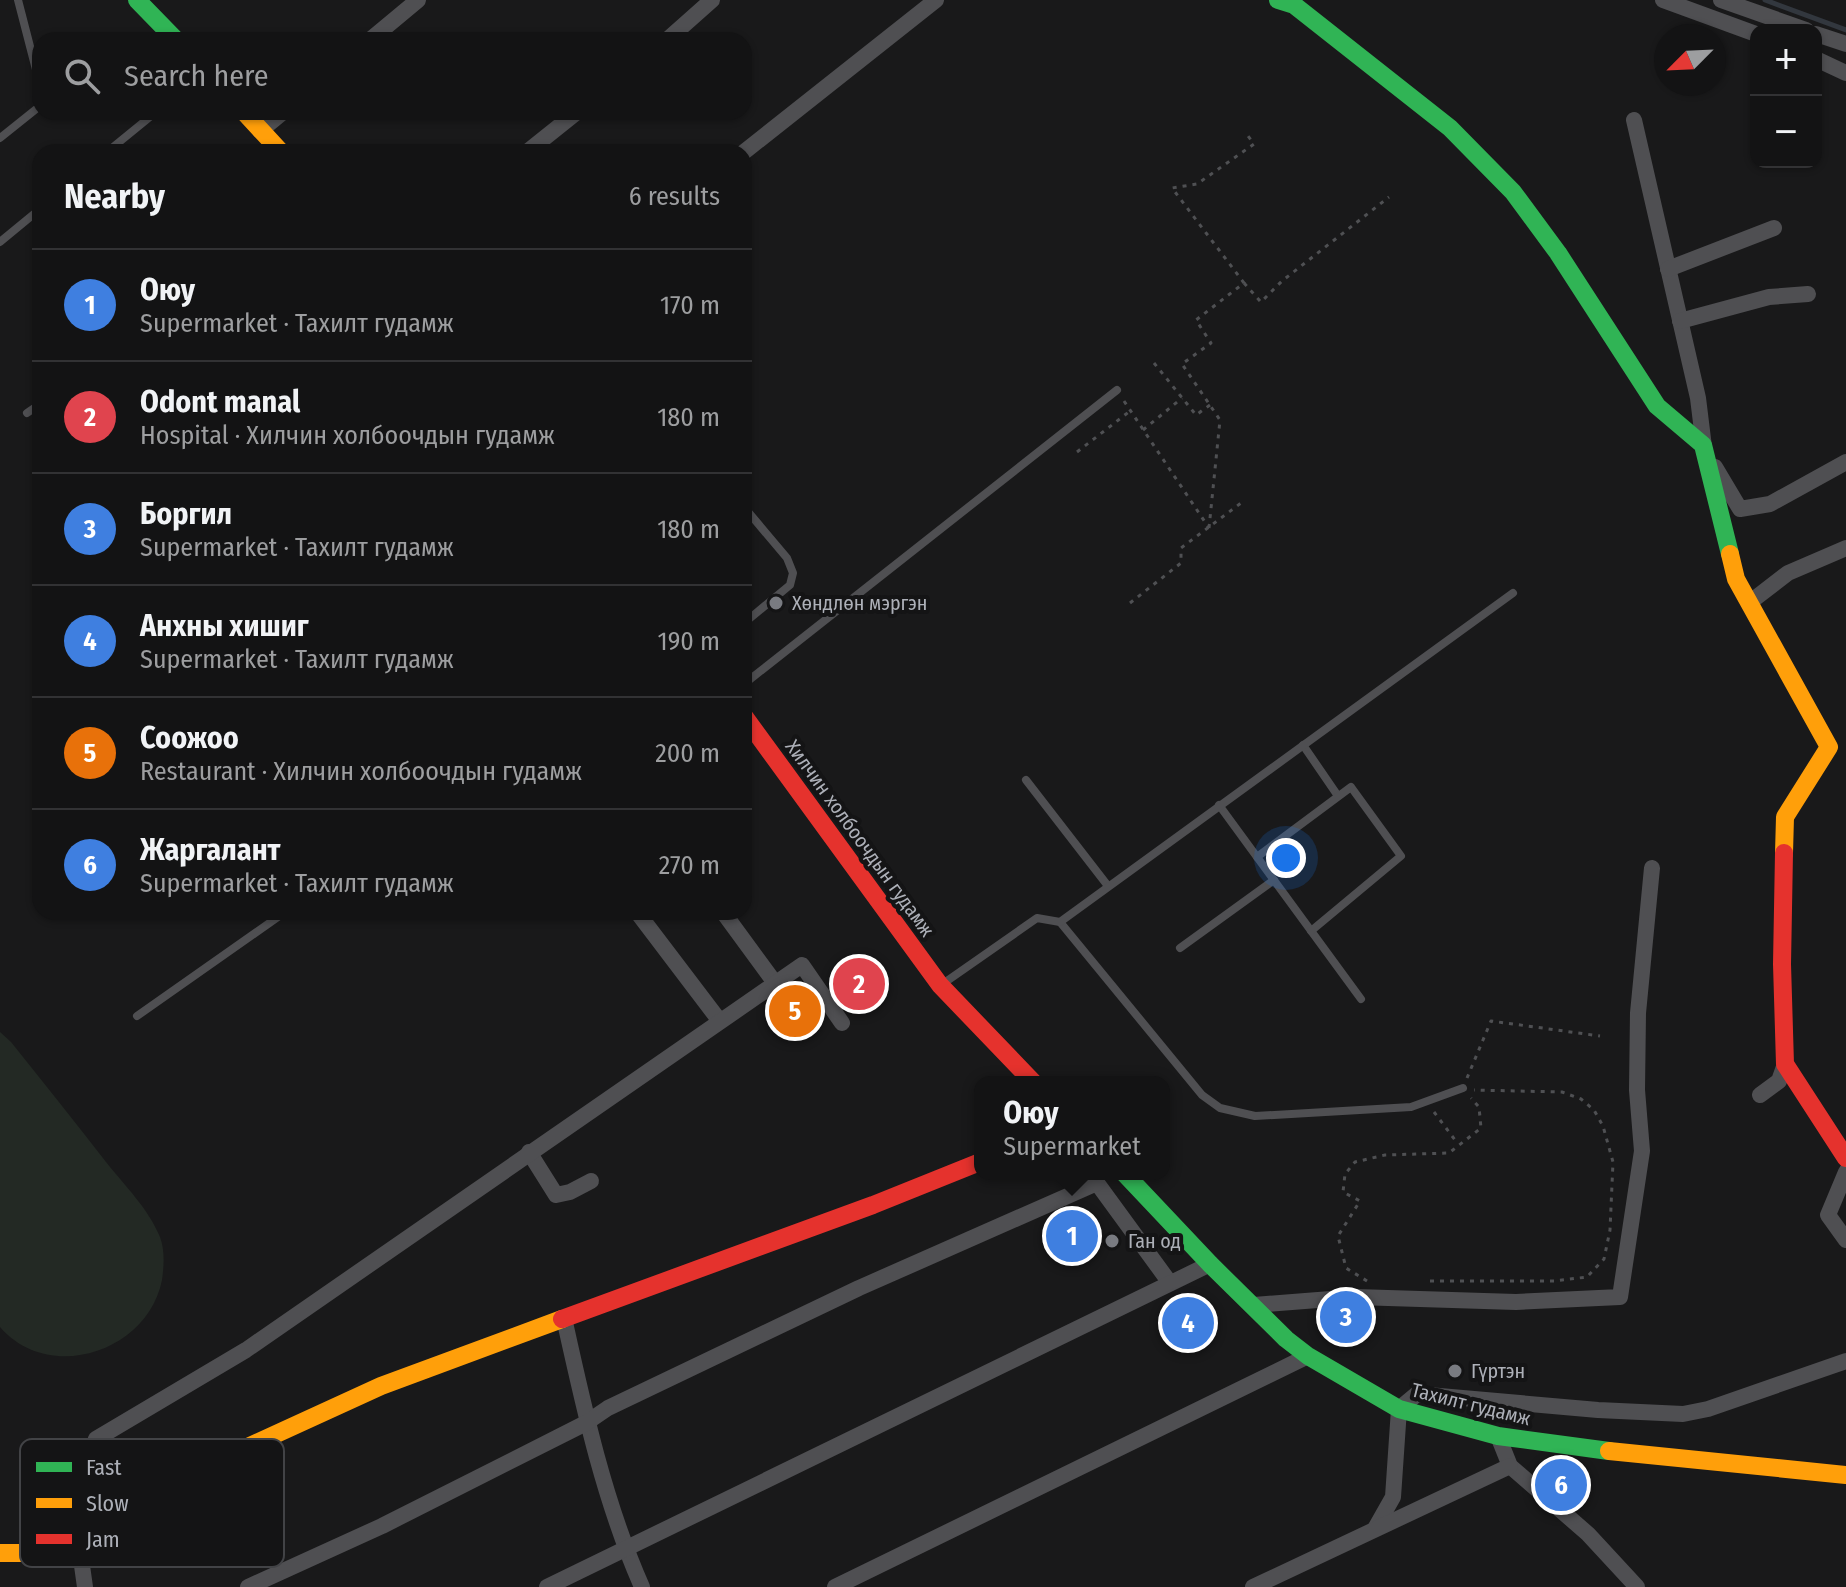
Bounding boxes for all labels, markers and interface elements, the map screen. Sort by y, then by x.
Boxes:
north arrow [1654,24,1726,96]
map controls [1750,24,1822,168]
button: + [1750,24,1822,96]
search box [32,32,752,120]
icon: search [60,54,104,98]
text: Search here [124,58,269,94]
button: − [1750,96,1822,168]
text: Nearby [64,176,165,217]
text: 6 results [629,181,720,212]
text: Оюу [140,272,195,308]
text: 1 [85,290,96,321]
text: 170 m [660,290,720,321]
text: Supermarket · Тахилт гудамж [140,308,454,339]
text: Odont manal [140,384,300,420]
text: 2 [84,402,96,433]
text: 180 m [657,402,720,433]
text: Hospital · Хилчин холбоочдын гудамж [140,420,555,451]
text: Боргил [140,496,232,532]
text: 3 [84,514,96,545]
text: 180 m [657,514,720,545]
text: Supermarket · Тахилт гудамж [140,532,454,563]
place label: Хөндлөн мэргэн [792,591,928,615]
marker: Хөндлөн мэргэн [767,594,785,612]
text: Анхны хишиг [140,608,309,644]
text: 4 [83,626,97,657]
text: 190 m [658,626,720,657]
text: Supermarket · Тахилт гудамж [140,644,454,675]
text: Соожоо [140,720,239,756]
street label: Хилчин холбоочдын гудамж [781,735,940,941]
text: 5 [84,738,96,769]
text: 200 m [655,738,720,769]
text: Restaurant · Хилчин холбоочдын гудамж [140,756,582,787]
text: Жаргалант [140,832,280,868]
your location [1266,838,1306,878]
text: 6 [83,850,97,881]
text: 270 m [659,850,720,881]
text: Supermarket · Тахилт гудамж [140,868,454,899]
pin: 2 [833,954,885,1014]
pin: 5 [769,981,821,1041]
popup [974,1076,1170,1180]
text: Оюу [1003,1095,1058,1131]
text: Supermarket [1003,1131,1141,1162]
pin: 1 [1046,1206,1098,1266]
place label: Ган од [1128,1229,1181,1253]
marker: Ган од [1103,1232,1121,1250]
pin: 3 [1320,1287,1372,1347]
pin: 4 [1162,1293,1214,1353]
place label: Гүртэн [1471,1359,1525,1383]
marker: Гүртэн [1446,1362,1464,1380]
street label: Тахилт гудамж [1409,1378,1533,1430]
legend [20,1439,284,1567]
text: Fast [86,1454,122,1481]
pin: 6 [1535,1455,1587,1515]
text: Slow [86,1490,129,1517]
text: Jam [86,1526,120,1553]

